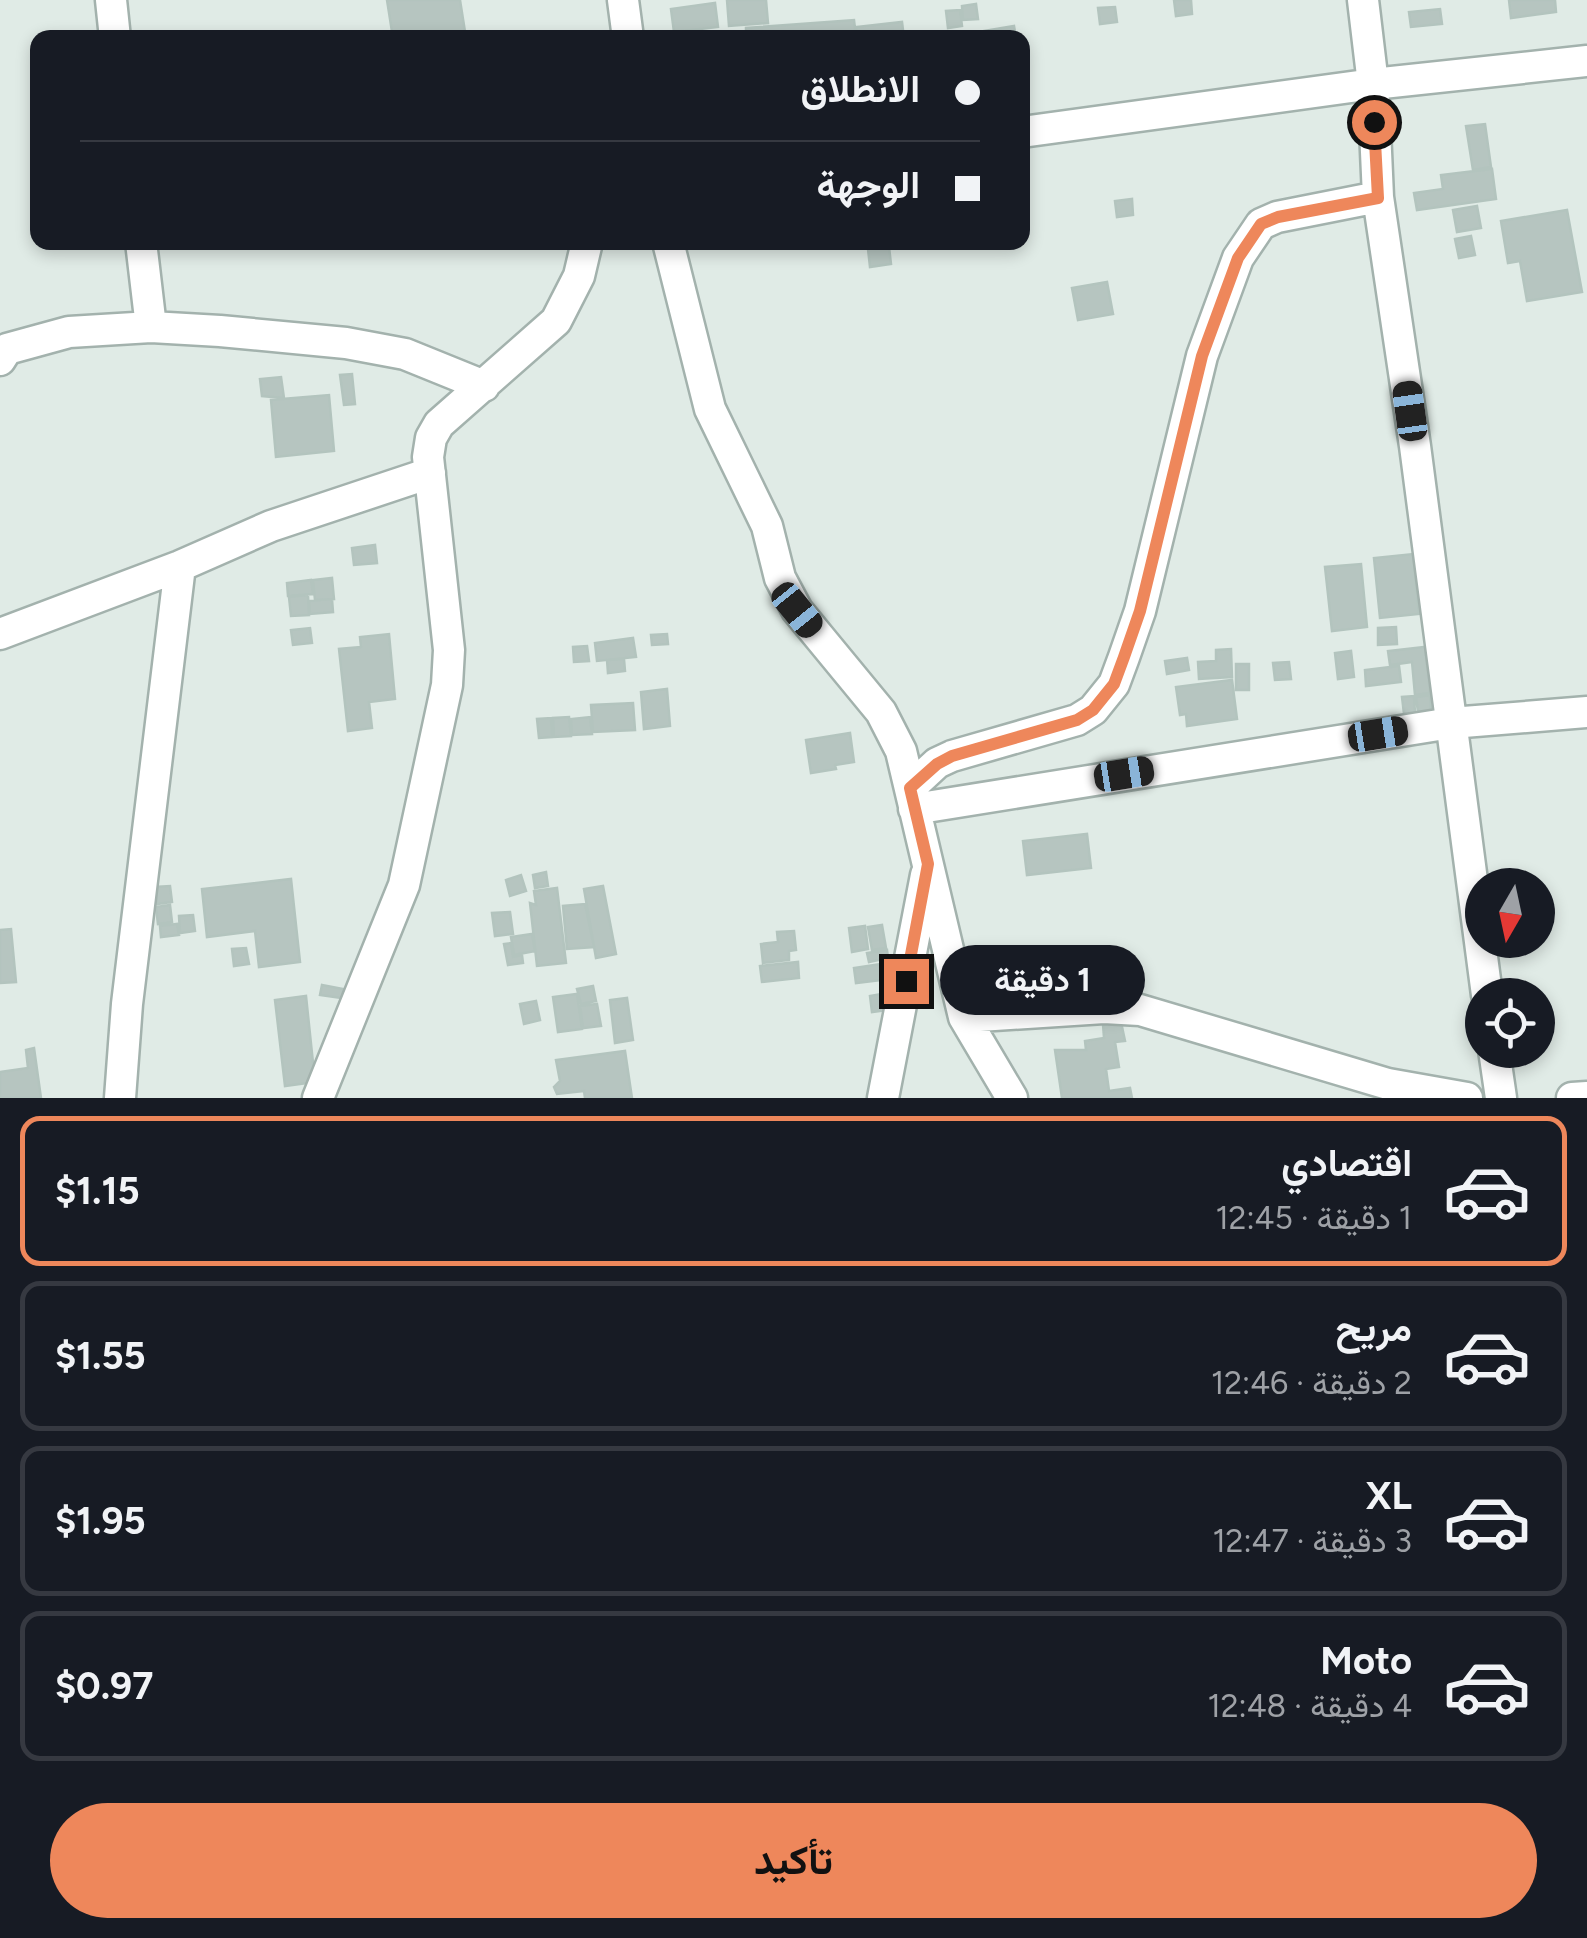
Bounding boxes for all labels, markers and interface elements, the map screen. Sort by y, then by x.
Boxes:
text: الانطلاق [801,66,920,112]
route start [1352,100,1397,145]
text: الوجهة [817,162,920,208]
car [1391,379,1429,443]
car [766,577,828,643]
car [1346,714,1410,754]
car [1092,754,1156,794]
north arrow [1465,868,1555,958]
map controls [1465,868,1555,1068]
callout: 1 دقيقة [941,946,1146,1016]
route end [884,959,929,1004]
text: 1 دقيقة [994,961,1091,999]
button: locate [1465,978,1555,1068]
text: اقتصادي [1281,1140,1412,1186]
icon: car [1442,1146,1532,1236]
text: $1.15 [55,1168,140,1214]
text: 1 دقيقة · 12:45 [1215,1199,1412,1237]
text: مريح [1336,1305,1412,1351]
icon: car [1442,1311,1532,1401]
text: $1.55 [55,1333,146,1379]
text: 2 دقيقة · 12:46 [1211,1364,1412,1402]
text: XL [1366,1473,1412,1519]
icon: car [1442,1476,1532,1566]
text: $1.95 [55,1498,146,1544]
text: 3 دقيقة · 12:47 [1212,1522,1412,1560]
text: Moto [1320,1638,1412,1684]
icon: car [1442,1641,1532,1731]
text: $0.97 [55,1663,153,1709]
text: 4 دقيقة · 12:48 [1207,1687,1412,1725]
button: تأكيد [50,1803,1537,1918]

